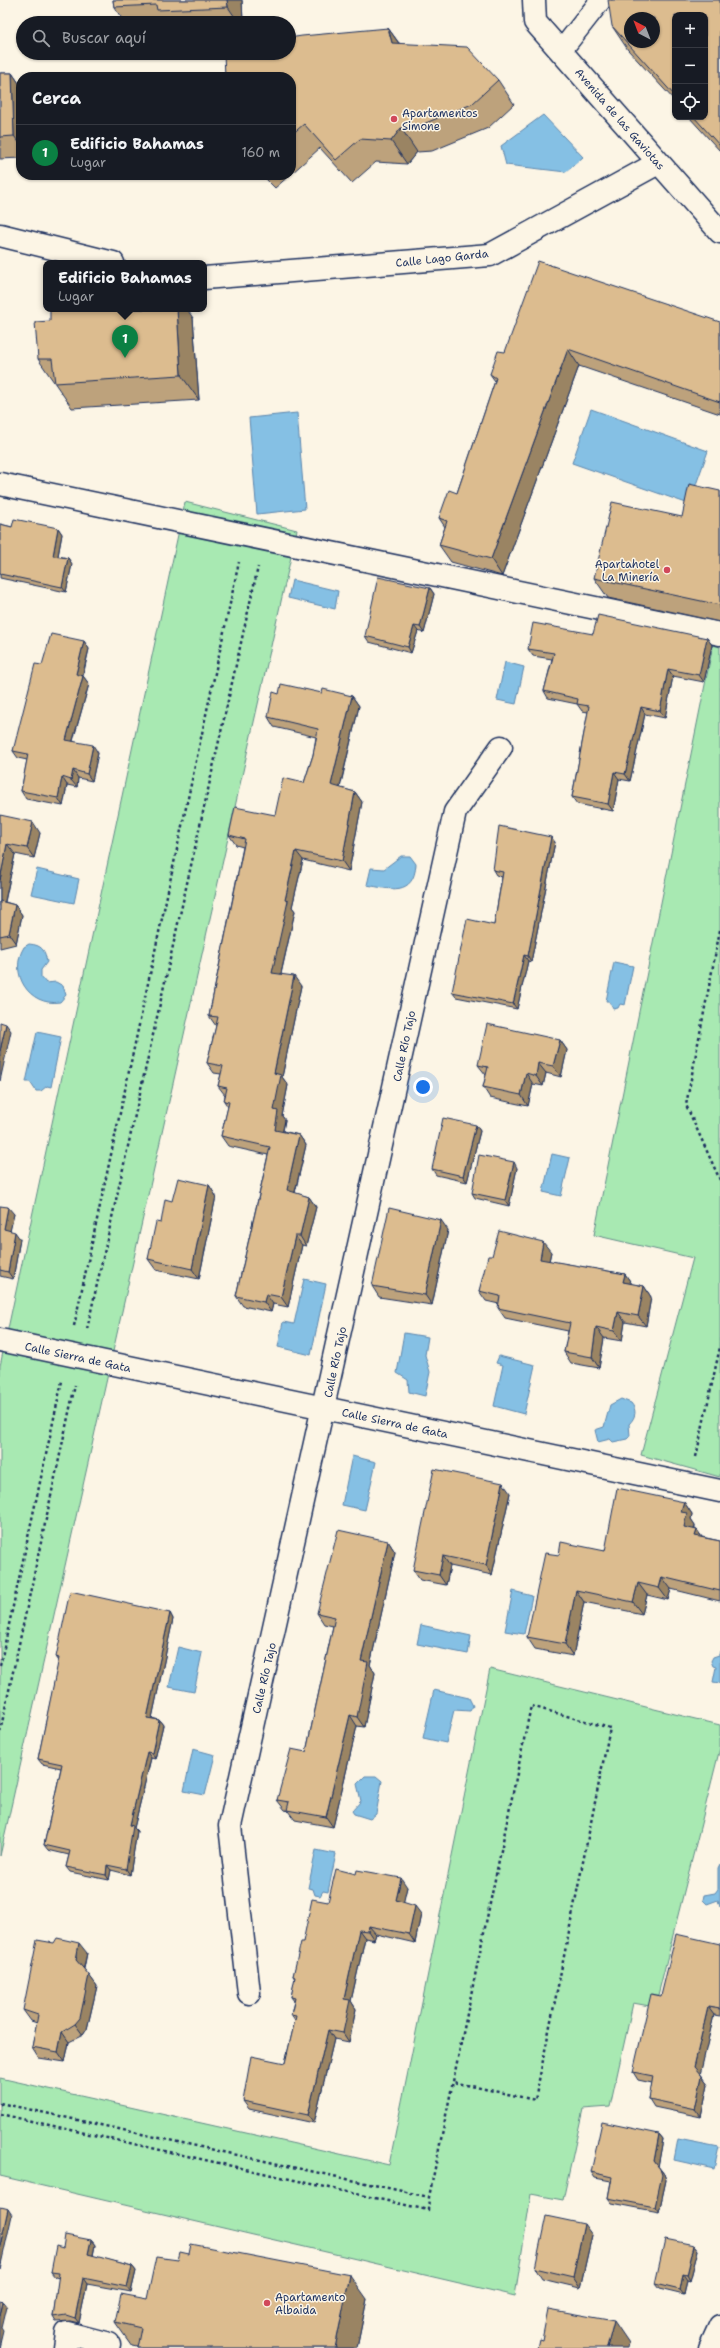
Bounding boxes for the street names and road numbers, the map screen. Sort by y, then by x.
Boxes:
street label: Avenida de las Gaviotas [571,65,668,173]
street label: Calle Lago Garda [395,246,489,271]
street label: Calle Río Tajo [390,1009,419,1083]
street label: Calle Río Tajo [321,1325,350,1399]
street label: Calle Sierra de Gata [23,1339,132,1376]
street label: Calle Sierra de Gata [340,1405,449,1442]
street label: Calle Río Tajo [249,1641,280,1715]

